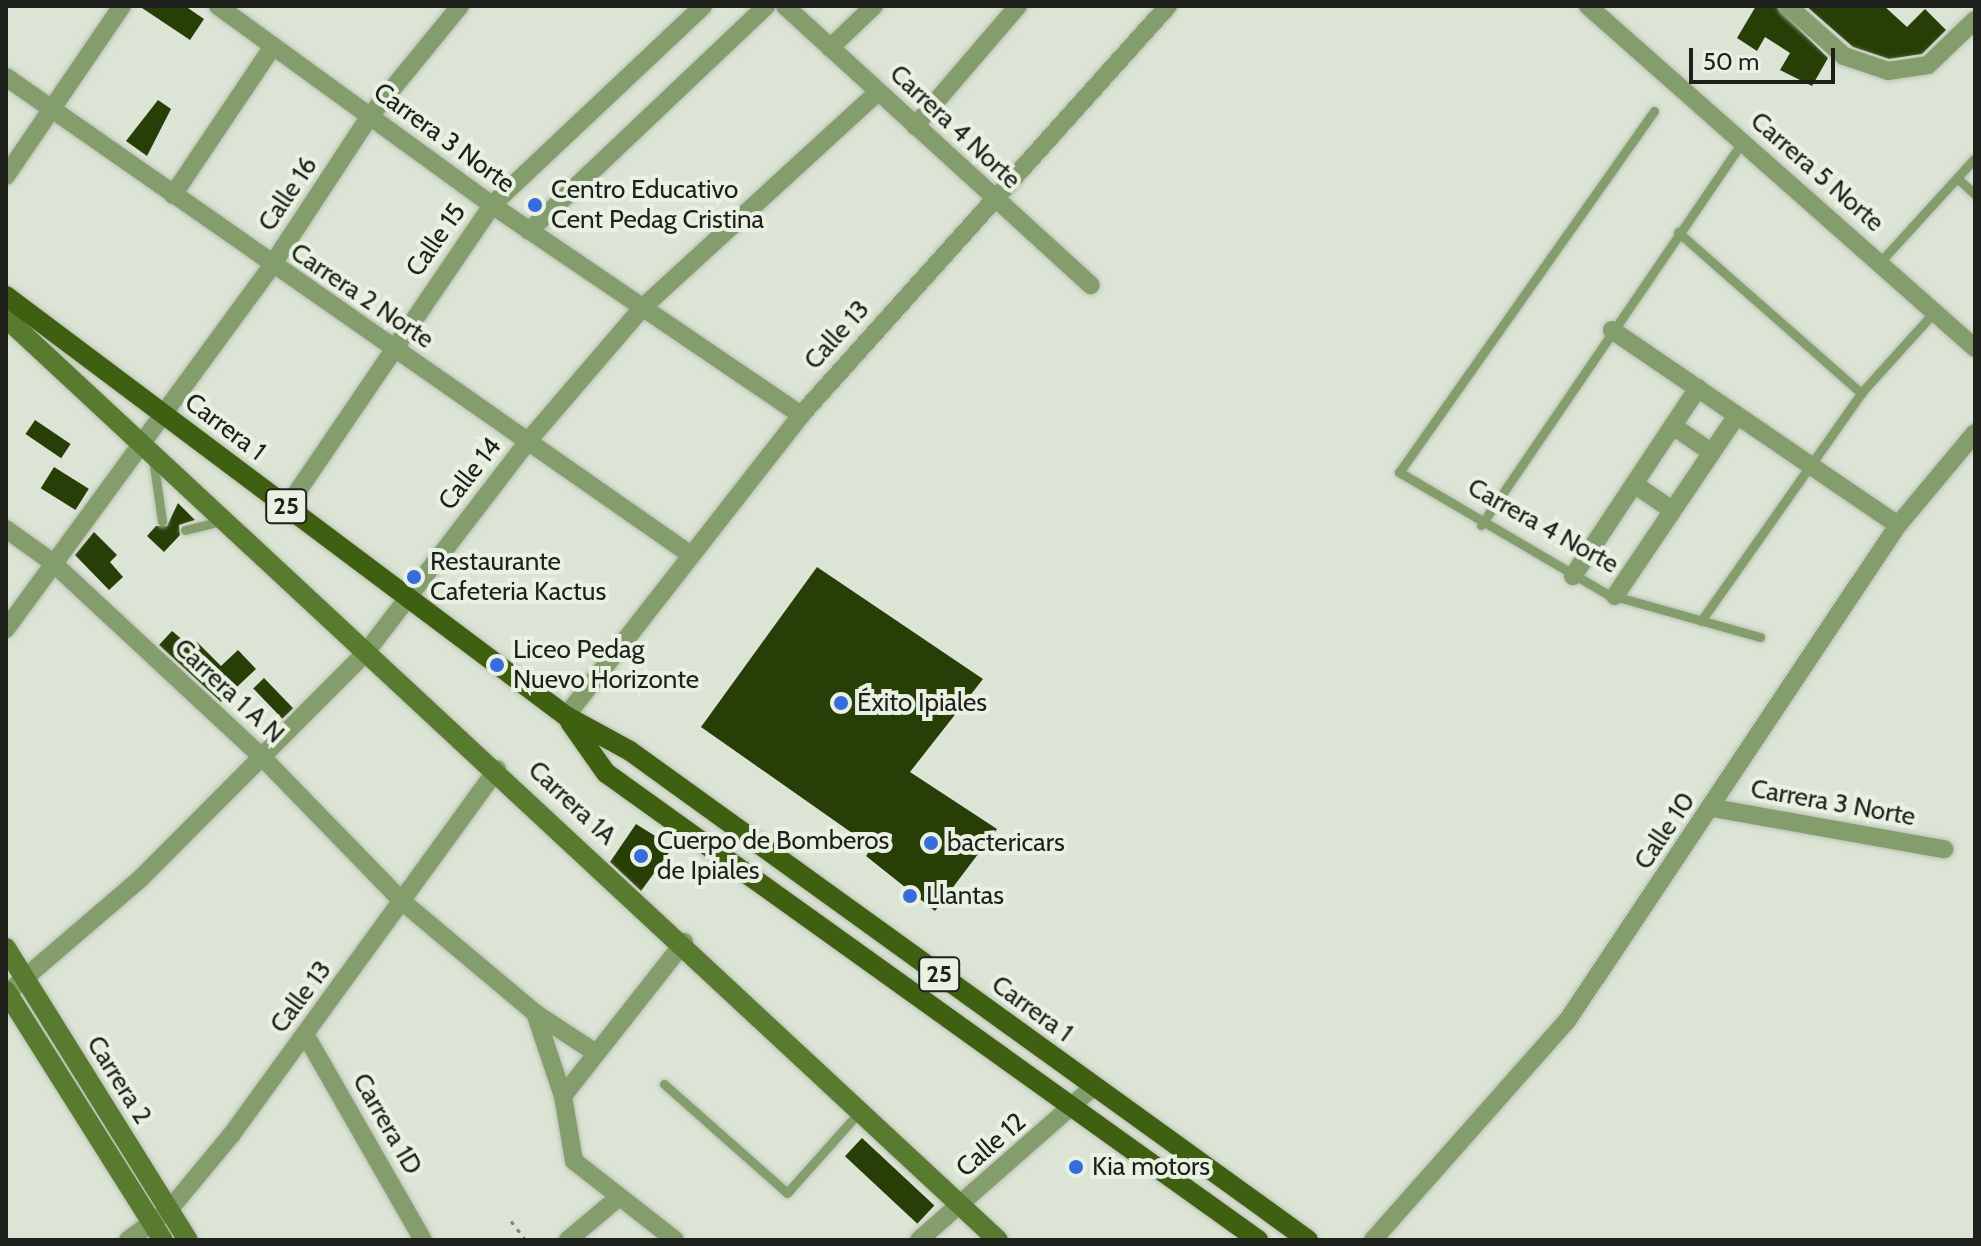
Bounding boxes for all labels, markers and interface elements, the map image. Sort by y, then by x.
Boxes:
scale bar [1693,32,1839,82]
text: 50 m [1703,47,1759,76]
street label: Carrera 4 Norte [883,58,1027,196]
street label: Carrera 3 Norte [367,76,521,200]
street label: Carrera 5 Norte [1744,106,1890,238]
street label: Calle 16 [252,151,324,237]
place label: Centro Educativo Cent Pedag Cristina [551,174,764,236]
marker: Centro Educativo Cent Pedag Cristina [526,196,544,214]
street label: Calle 15 [400,197,472,283]
street label: Carrera 2 Norte [284,237,440,355]
street label: Calle 13 [798,294,876,376]
street label: Carrera 1 [179,387,271,467]
street label: Calle 14 [432,432,508,516]
street label: Carrera 4 Norte [1462,472,1624,580]
road number: 25 [264,486,308,526]
place label: Restaurante Cafeteria Kactus [430,546,606,608]
marker: Restaurante Cafeteria Kactus [405,568,423,586]
street label: Carrera 1 A N [168,632,290,750]
place label: Liceo Pedag Nuevo Horizonte [513,634,699,696]
marker: Liceo Pedag Nuevo Horizonte [488,656,506,674]
place label: Éxito Ipiales [857,687,987,719]
marker: Éxito Ipiales [832,694,850,712]
street label: Carrera 1A [522,755,622,851]
street label: Carrera 3 Norte [1748,773,1918,833]
street label: Calle 10 [1628,786,1702,876]
place label: Cuerpo de Bomberos de Ipiales [657,825,889,886]
place label: bactericars [947,827,1065,859]
marker: bactericars [922,834,940,852]
marker: Cuerpo de Bomberos de Ipiales [632,847,650,865]
place label: Llantas [926,880,1004,912]
marker: Llantas [901,887,919,905]
road number: 25 [917,954,961,994]
street label: Calle 13 [264,955,338,1039]
street label: Carrera 1 [985,969,1079,1049]
street label: Carrera 2 [80,1030,158,1130]
street label: Carrera 1D [346,1068,428,1180]
street label: Calle 12 [950,1106,1032,1184]
place label: Kia motors [1092,1151,1210,1183]
marker: Kia motors [1067,1158,1085,1176]

